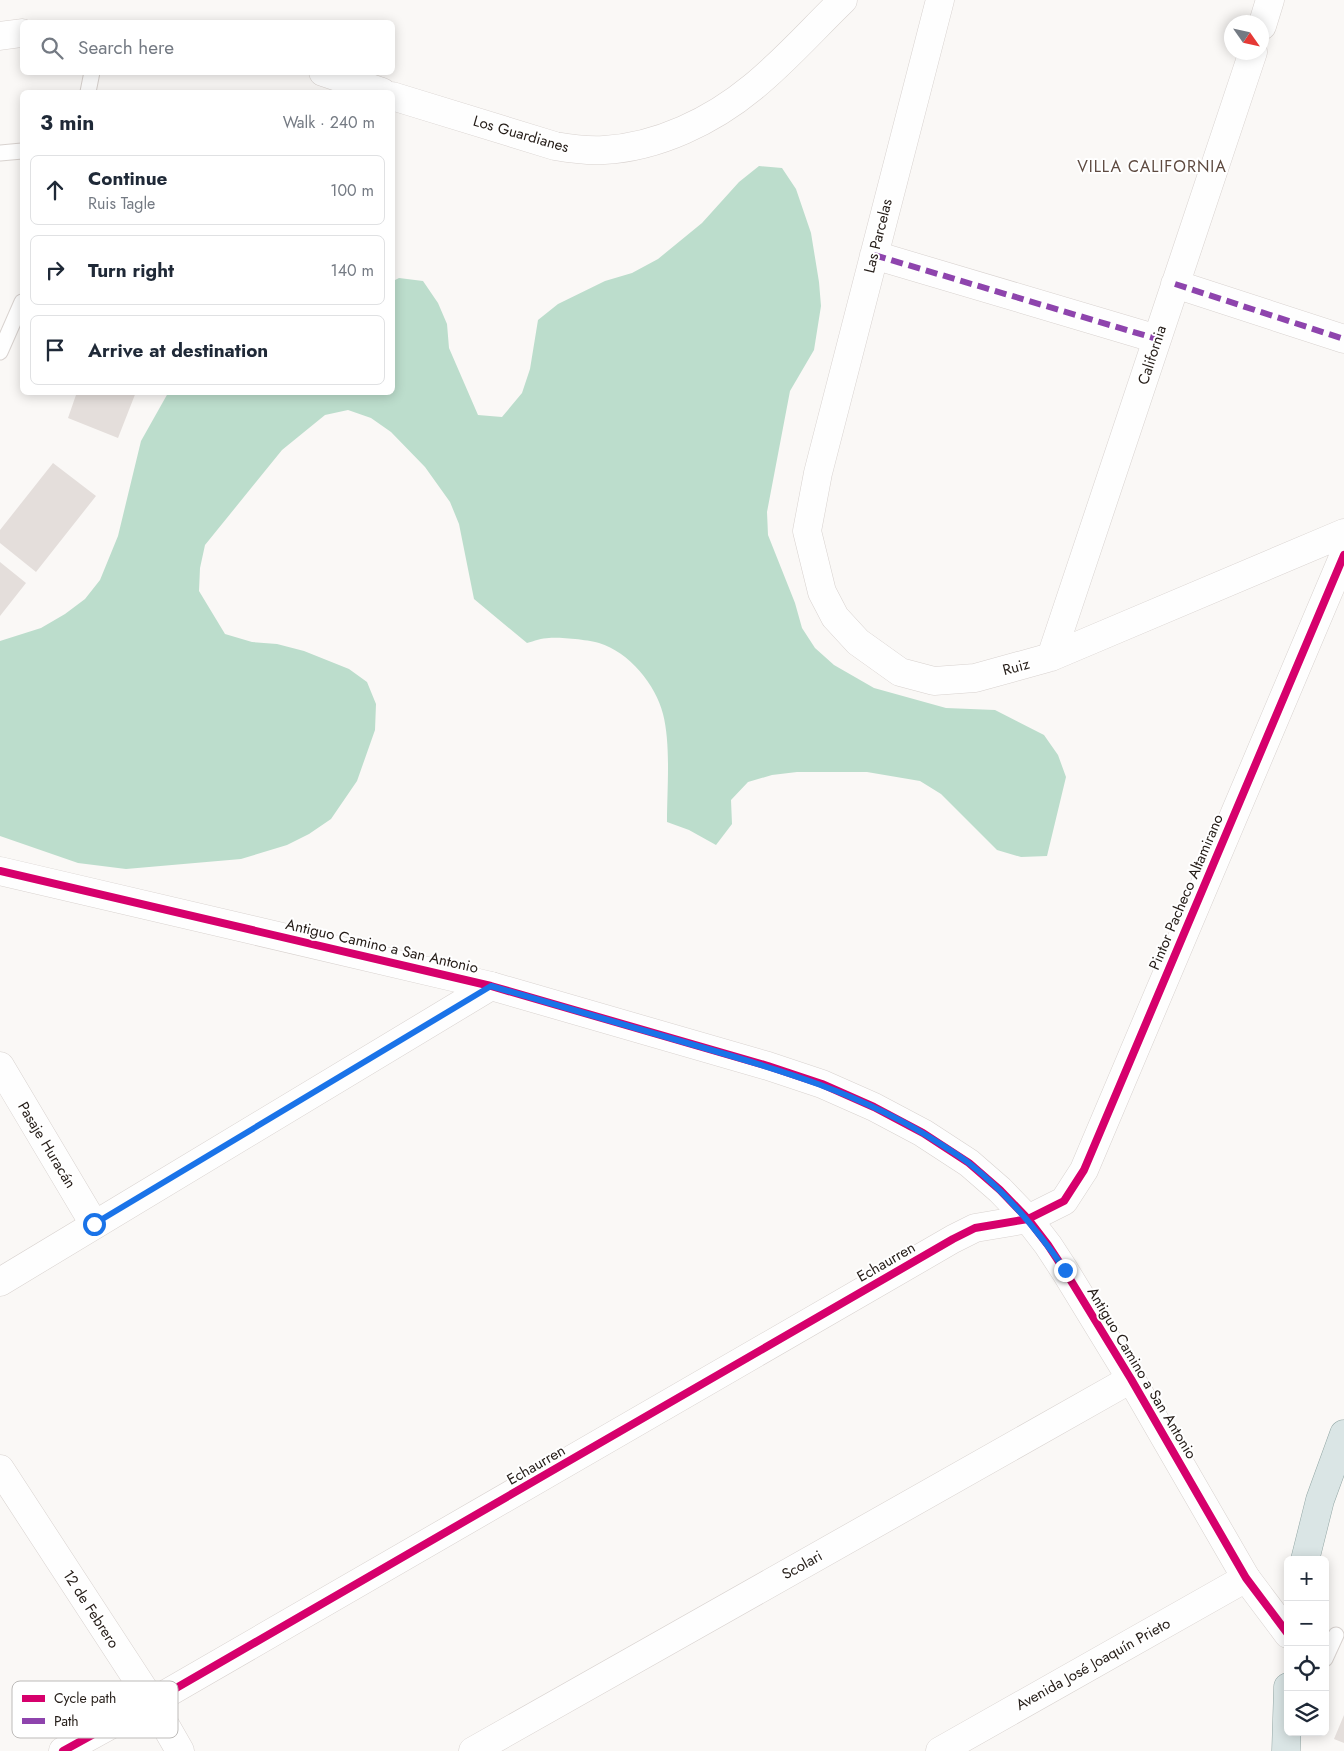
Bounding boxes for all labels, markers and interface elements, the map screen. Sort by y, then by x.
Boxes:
north arrow [1224,15,1269,60]
search box [20,20,395,75]
icon: search [38,34,66,62]
text: Search here [78,34,174,61]
text: 3 min [40,108,94,138]
street label: Los Guardianes [471,110,571,158]
text: Walk · 240 m [283,111,375,134]
district label: VILLA CALIFORNIA [1077,155,1227,178]
text: Continue [88,165,167,192]
icon: ahead [41,176,69,204]
text: 100 m [330,179,374,202]
text: Ruis Tagle [88,192,155,215]
street label: Las Parcelas [858,196,898,276]
icon: right [41,256,69,284]
text: Turn right [88,257,174,284]
text: 140 m [331,259,374,282]
street label: California [1132,322,1172,388]
icon: arrive [41,336,69,364]
text: Arrive at destination [88,337,268,364]
street label: Ruiz [1000,653,1032,681]
street label: Pintor Pacheco Altamirano [1143,811,1229,973]
street label: Antiguo Camino a San Antonio [283,913,481,979]
street label: Pasaje Huracán [12,1098,82,1192]
route start [83,1213,106,1236]
street label: Echaurren [853,1236,919,1288]
route end [1054,1259,1077,1282]
street label: Antiguo Camino a San Antonio [1082,1283,1202,1463]
street label: Echaurren [503,1439,569,1491]
street label: Scolari [778,1545,826,1585]
map controls [1284,1556,1329,1736]
button: + [1284,1556,1329,1601]
street label: 12 de Febrero [57,1565,125,1653]
button: − [1284,1601,1329,1646]
street label: Avenida José Joaquín Prieto [1012,1612,1174,1716]
button: locate [1284,1646,1329,1691]
legend [12,1681,178,1738]
text: Cycle path [54,1688,116,1708]
button: layers [1284,1691,1329,1736]
text: Path [54,1711,79,1731]

